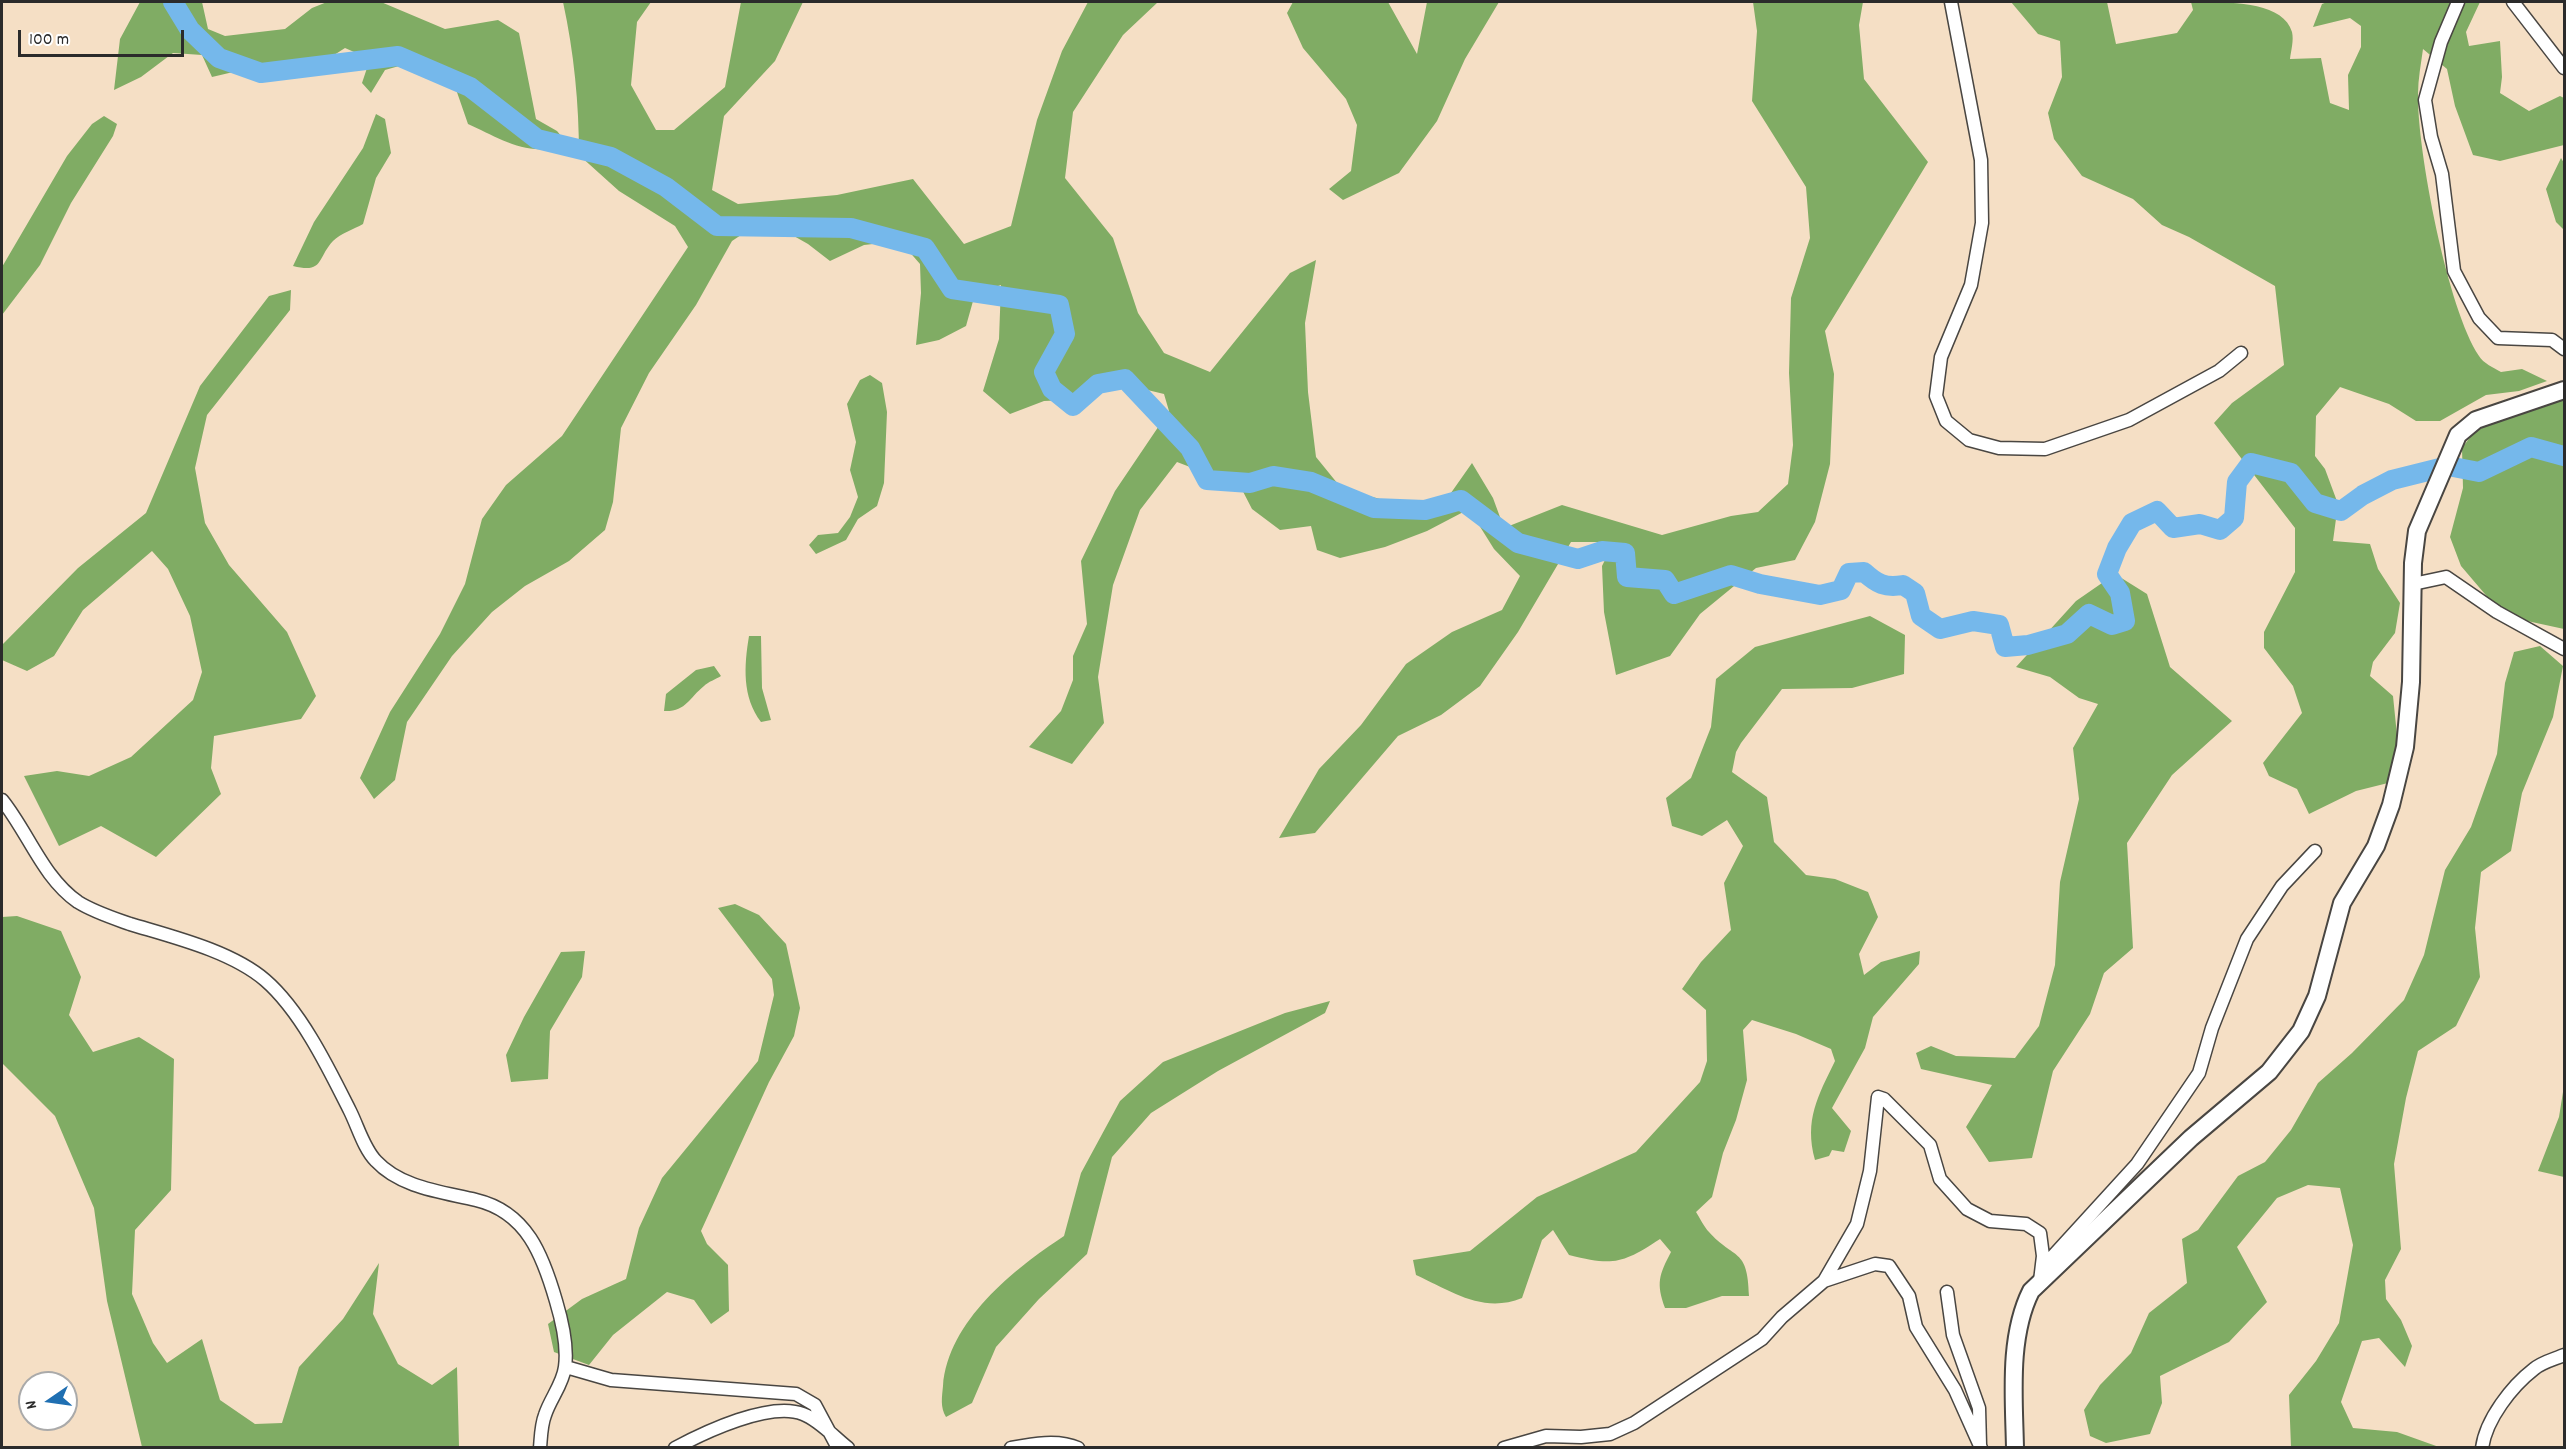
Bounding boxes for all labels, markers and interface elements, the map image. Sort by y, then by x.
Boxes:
scale bar [21,18,188,56]
text: 100 m [29,28,69,53]
north arrow [18,1371,78,1431]
text: N [20,1398,44,1411]

